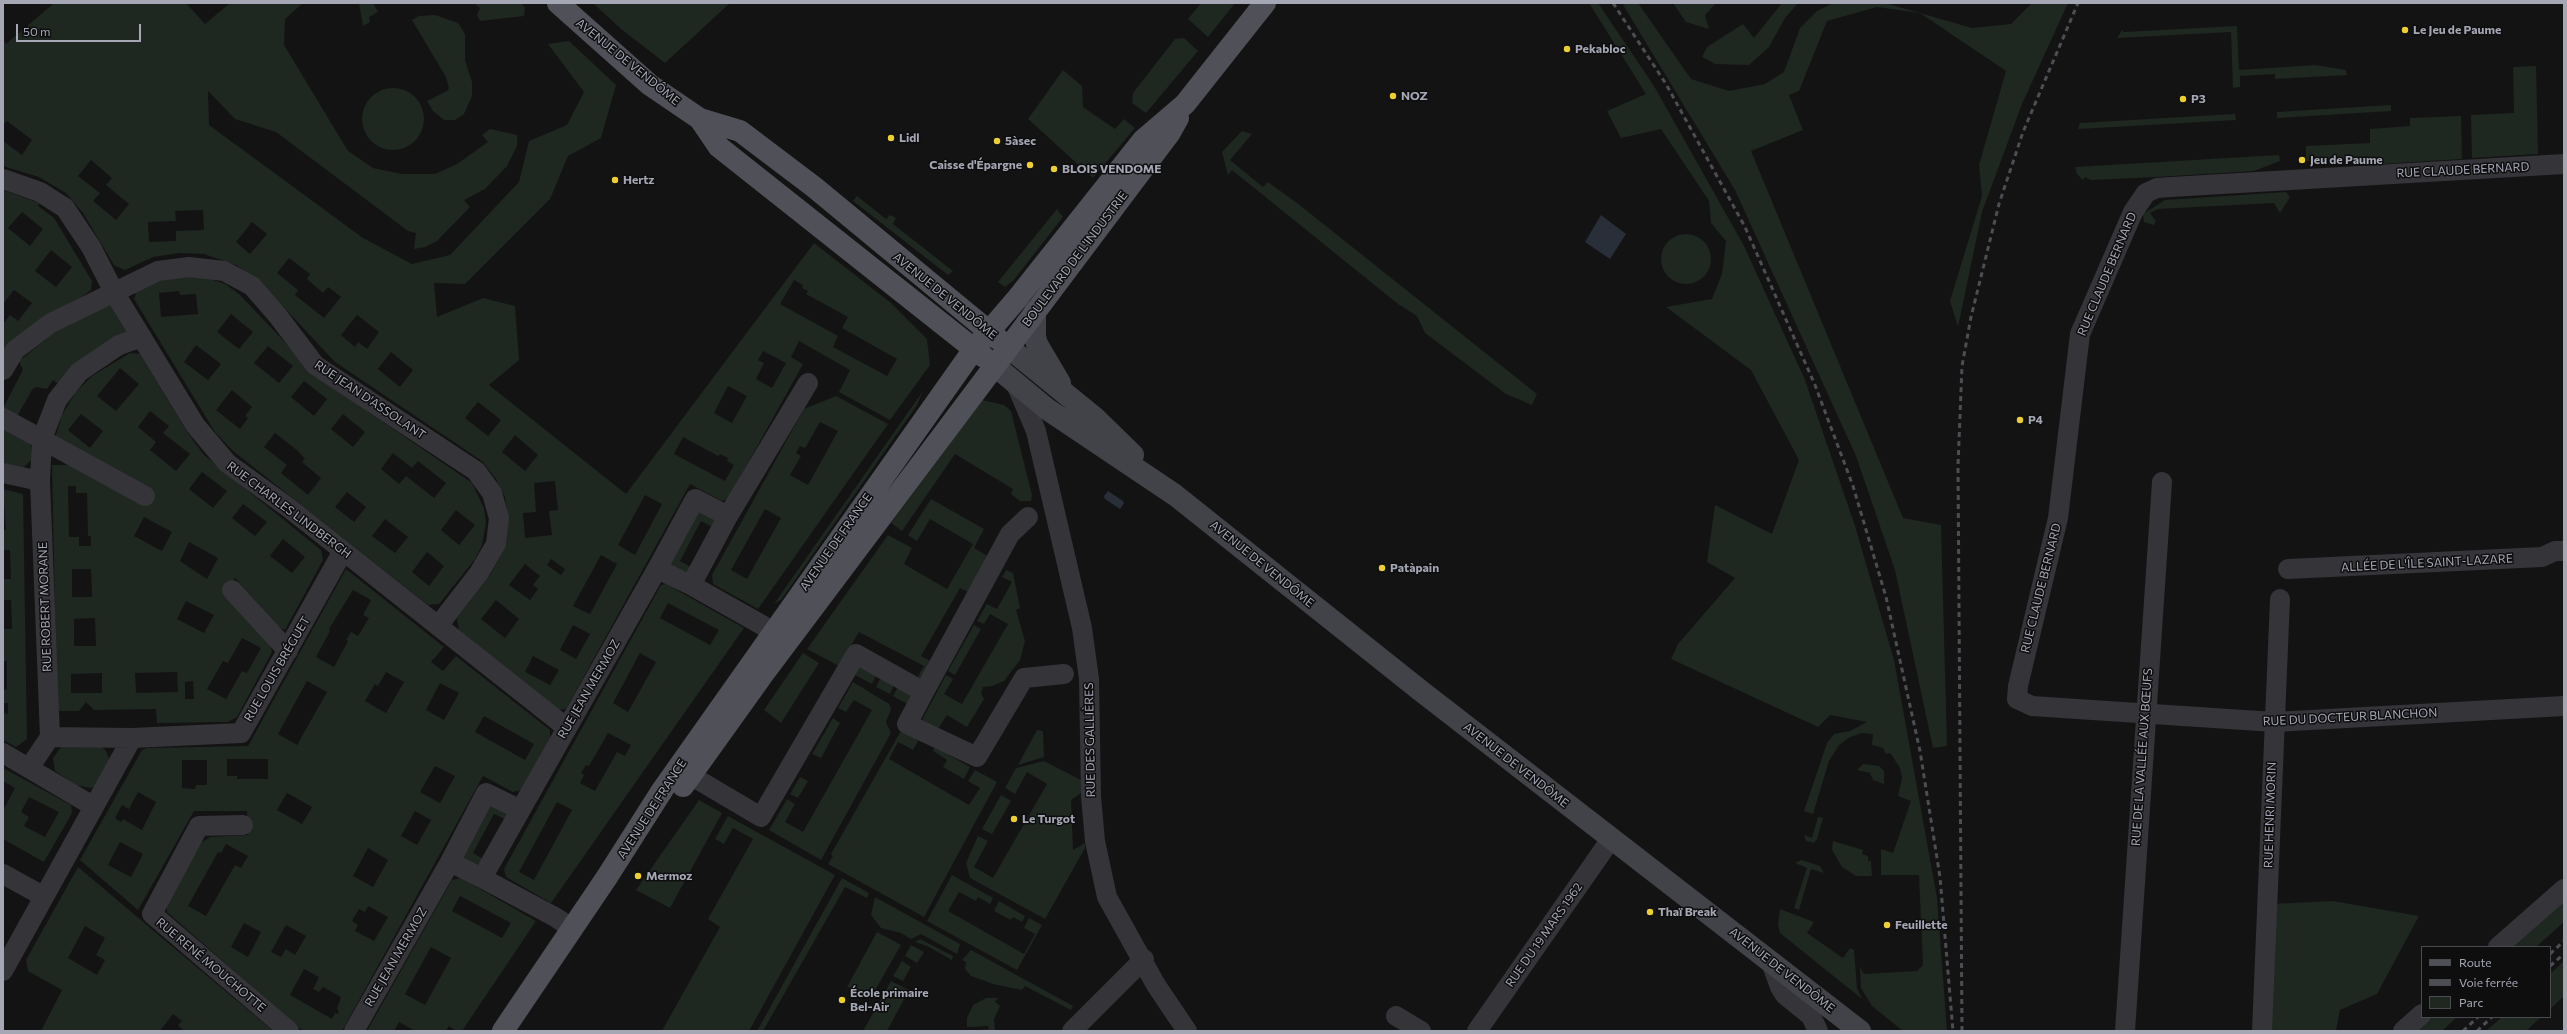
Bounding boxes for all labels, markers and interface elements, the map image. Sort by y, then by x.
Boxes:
scale bar [18,16,143,42]
street label: AVENUE DE VENDÔME [573,16,683,108]
place label: Le Jeu de Paume [2413,23,2501,37]
text: 50 m [23,24,51,38]
marker: Le Jeu de Paume [2400,25,2410,35]
place label: Pekabloc [1575,42,1626,56]
marker: Pekabloc [1562,44,1572,54]
place label: NOZ [1401,89,1428,103]
marker: NOZ [1388,91,1398,101]
place label: P3 [2191,92,2206,106]
marker: P3 [2178,94,2188,104]
place label: Lidl [899,131,920,145]
marker: Lidl [886,133,896,143]
place label: 5àsec [1005,134,1036,148]
marker: 5àsec [992,136,1002,146]
place label: Jeu de Paume [2310,153,2383,167]
marker: Jeu de Paume [2297,155,2307,165]
place label: Caisse d'Épargne [929,158,1022,172]
street label: RUE CLAUDE BERNARD [2396,159,2530,181]
marker: Caisse d'Épargne [1025,160,1035,170]
place label: BLOIS VENDOME [1062,162,1162,176]
marker: BLOIS VENDOME [1049,164,1059,174]
place label: Hertz [623,173,655,187]
marker: Hertz [610,175,620,185]
street label: BOULEVARD DE L'INDUSTRIE [1019,188,1131,330]
street label: RUE CLAUDE BERNARD [2074,210,2140,338]
street label: AVENUE DE VENDÔME [890,250,1000,342]
street label: RUE JEAN D'ASSOLANT [312,357,428,443]
place label: P4 [2028,413,2043,427]
marker: P4 [2015,415,2025,425]
street label: RUE CHARLES LINDBERGH [224,459,354,561]
street label: AVENUE DE FRANCE [797,490,875,594]
street label: AVENUE DE VENDÔME [1207,518,1317,610]
street label: RUE CLAUDE BERNARD [2018,522,2064,654]
street label: RUE ROBERT MORANE [36,542,54,672]
street label: ALLÉE DE L'ÎLE SAINT-LAZARE [2341,551,2513,575]
place label: Patàpain [1390,561,1439,575]
marker: Patàpain [1377,563,1387,573]
street label: RUE LOUIS BRÉGUET [241,614,313,724]
street label: RUE JEAN MERMOZ [555,637,623,741]
street label: RUE DE LA VALLÉE AUX BŒUFS [2129,668,2155,846]
street label: RUE DES GALLIÈRES [1082,682,1098,798]
street label: RUE DU DOCTEUR BLANCHON [2262,705,2438,729]
street label: AVENUE DE VENDÔME [1460,719,1572,811]
street label: AVENUE DE FRANCE [614,756,690,862]
street label: RUE HENRI MORIN [2261,762,2279,868]
place label: Le Turgot [1022,812,1075,826]
marker: Le Turgot [1009,814,1019,824]
place label: Mermoz [646,869,693,883]
marker: Mermoz [633,871,643,881]
street label: RUE DU 19 MARS 1962 [1503,880,1585,990]
street label: RUE JEAN MERMOZ [362,905,430,1009]
place label: Thaï Break [1658,905,1717,919]
marker: Thaï Break [1645,907,1655,917]
street label: RUE RENÉ MOUCHOTTE [153,915,269,1015]
place label: Feuillette [1895,918,1948,932]
marker: Feuillette [1882,920,1892,930]
street label: AVENUE DE VENDÔME [1726,924,1838,1016]
legend [2421,946,2551,1018]
text: Route [2459,955,2492,969]
text: Voie ferrée [2459,975,2518,989]
place label: École primaire Bel-Air [850,986,929,1014]
marker: École primaire Bel-Air [837,995,847,1005]
text: Parc [2459,995,2483,1009]

